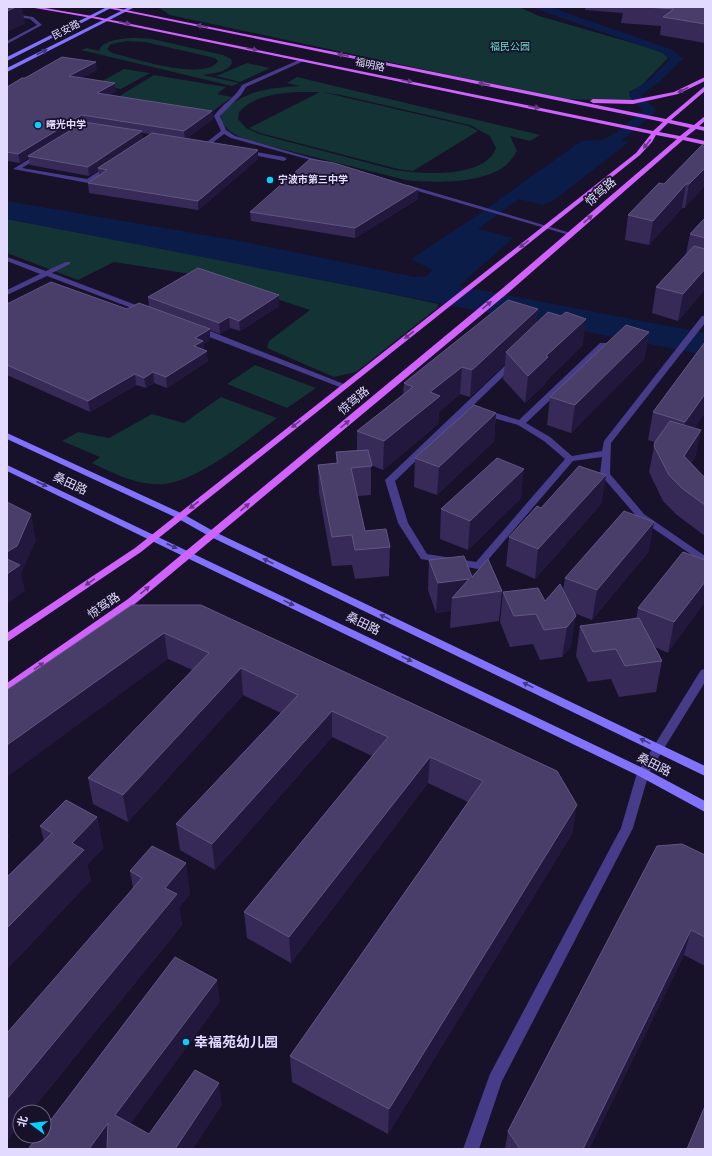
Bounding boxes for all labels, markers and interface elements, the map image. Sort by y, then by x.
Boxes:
street label: 民安路 [50,18,82,42]
one-way arrow [119,21,131,27]
one-way arrow [196,23,208,29]
park label: 福民公园 [490,41,530,53]
one-way arrow [246,47,258,53]
one-way arrow [36,49,48,55]
one-way arrow [337,52,349,58]
street label: 福明路 [354,56,386,74]
one-way arrow [401,79,413,85]
one-way arrow [478,81,490,87]
one-way arrow [677,87,689,93]
one-way arrow [528,105,541,111]
place label: 曙光中学 [46,119,86,131]
marker: 曙光中学 [33,120,43,130]
one-way arrow [642,139,651,149]
place label: 宁波市第三中学 [278,174,348,186]
marker: 宁波市第三中学 [265,175,275,185]
street label: 惊驾路 [582,175,620,209]
one-way arrow [583,214,593,224]
one-way arrow [519,239,530,248]
one-way arrow [482,300,493,309]
one-way arrow [404,331,415,339]
street label: 惊驾路 [335,384,373,418]
one-way arrow [339,419,350,428]
one-way arrow [291,420,302,429]
street label: 桑田路 [51,470,89,498]
one-way arrow [37,481,48,487]
one-way arrow [189,501,200,509]
one-way arrow [239,503,250,512]
one-way arrow [167,543,178,549]
one-way arrow [262,558,273,564]
one-way arrow [85,578,95,586]
one-way arrow [140,586,150,595]
street label: 惊驾路 [85,590,123,622]
one-way arrow [284,600,295,606]
street label: 桑田路 [344,609,382,639]
one-way arrow [379,614,391,620]
one-way arrow [401,656,412,662]
one-way arrow [34,662,44,670]
one-way arrow [522,682,533,688]
one-way arrow [639,738,651,744]
street label: 桑田路 [635,750,673,780]
place label: 幸福苑幼儿园 [194,1034,278,1051]
marker: 幸福苑幼儿园 [181,1037,191,1047]
north arrow [12,1104,52,1144]
text: 北 [15,1115,31,1129]

